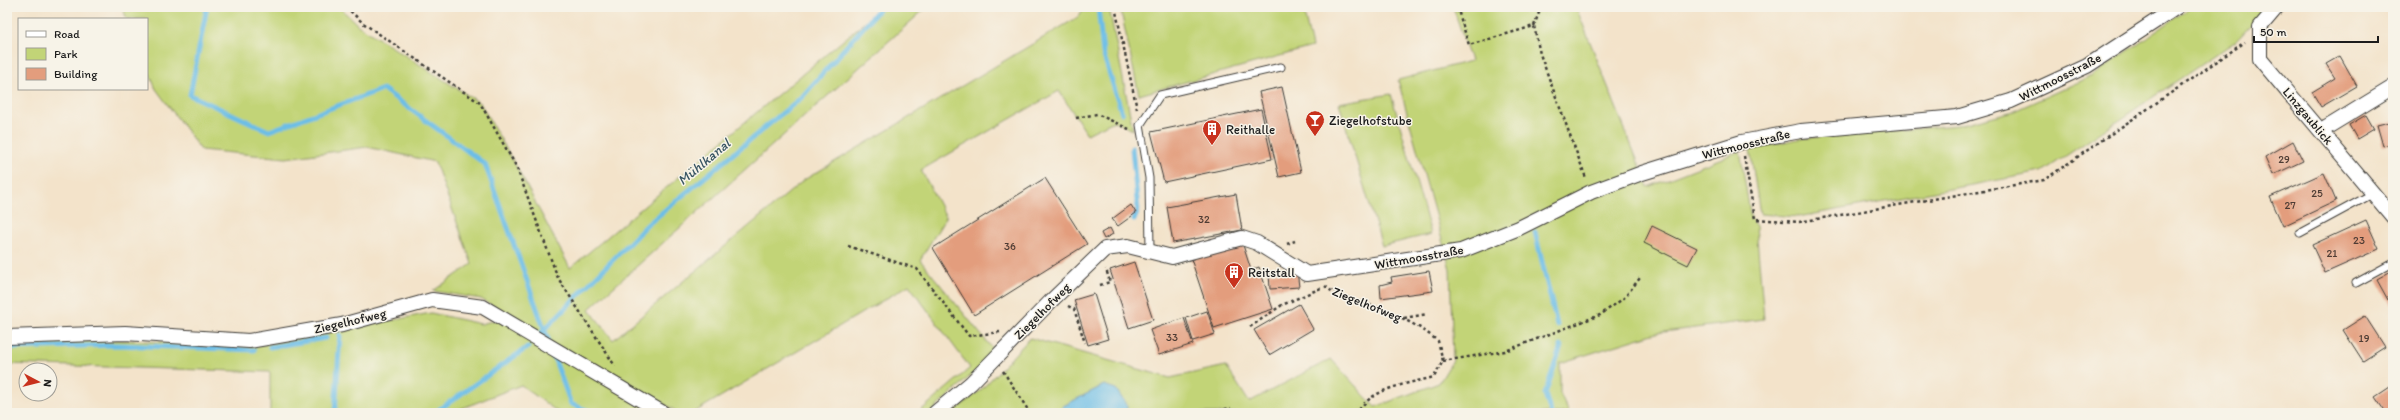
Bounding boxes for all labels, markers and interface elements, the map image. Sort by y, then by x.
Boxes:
legend [18,18,148,90]
scale bar [2254,18,2378,44]
text: 50 m [2260,25,2286,39]
text: Road [54,27,80,41]
text: Park [54,47,78,61]
street label: Wittmoosstraße [2016,50,2104,104]
text: Building [54,67,98,81]
street label: Linzgaublick [2280,84,2336,148]
bar icon: Ziegelhofstube [1304,109,1326,137]
place label: Ziegelhofstube [1329,113,1412,128]
building icon: Reithalle [1201,118,1223,146]
place label: Reithalle [1226,122,1275,137]
street label: Wittmoosstraße [1700,126,1792,162]
water label: Mühlkanal [674,134,735,189]
house number: 29 [2278,153,2290,166]
house number: 25 [2311,187,2323,200]
house number: 27 [2284,199,2296,212]
house number: 32 [1198,213,1210,226]
house number: 23 [2353,234,2365,247]
house number: 36 [1004,240,1016,253]
street label: Wittmoosstraße [1373,242,1465,272]
house number: 21 [2327,247,2337,260]
building icon: Reitstall [1223,261,1245,289]
place label: Reitstall [1248,265,1295,280]
street label: Ziegelhofweg [1011,279,1074,342]
street label: Ziegelhofweg [1330,283,1404,325]
street label: Ziegelhofweg [312,305,388,337]
house number: 33 [1166,331,1178,344]
house number: 19 [2359,332,2370,345]
north arrow [18,362,58,402]
text: N [41,379,54,388]

